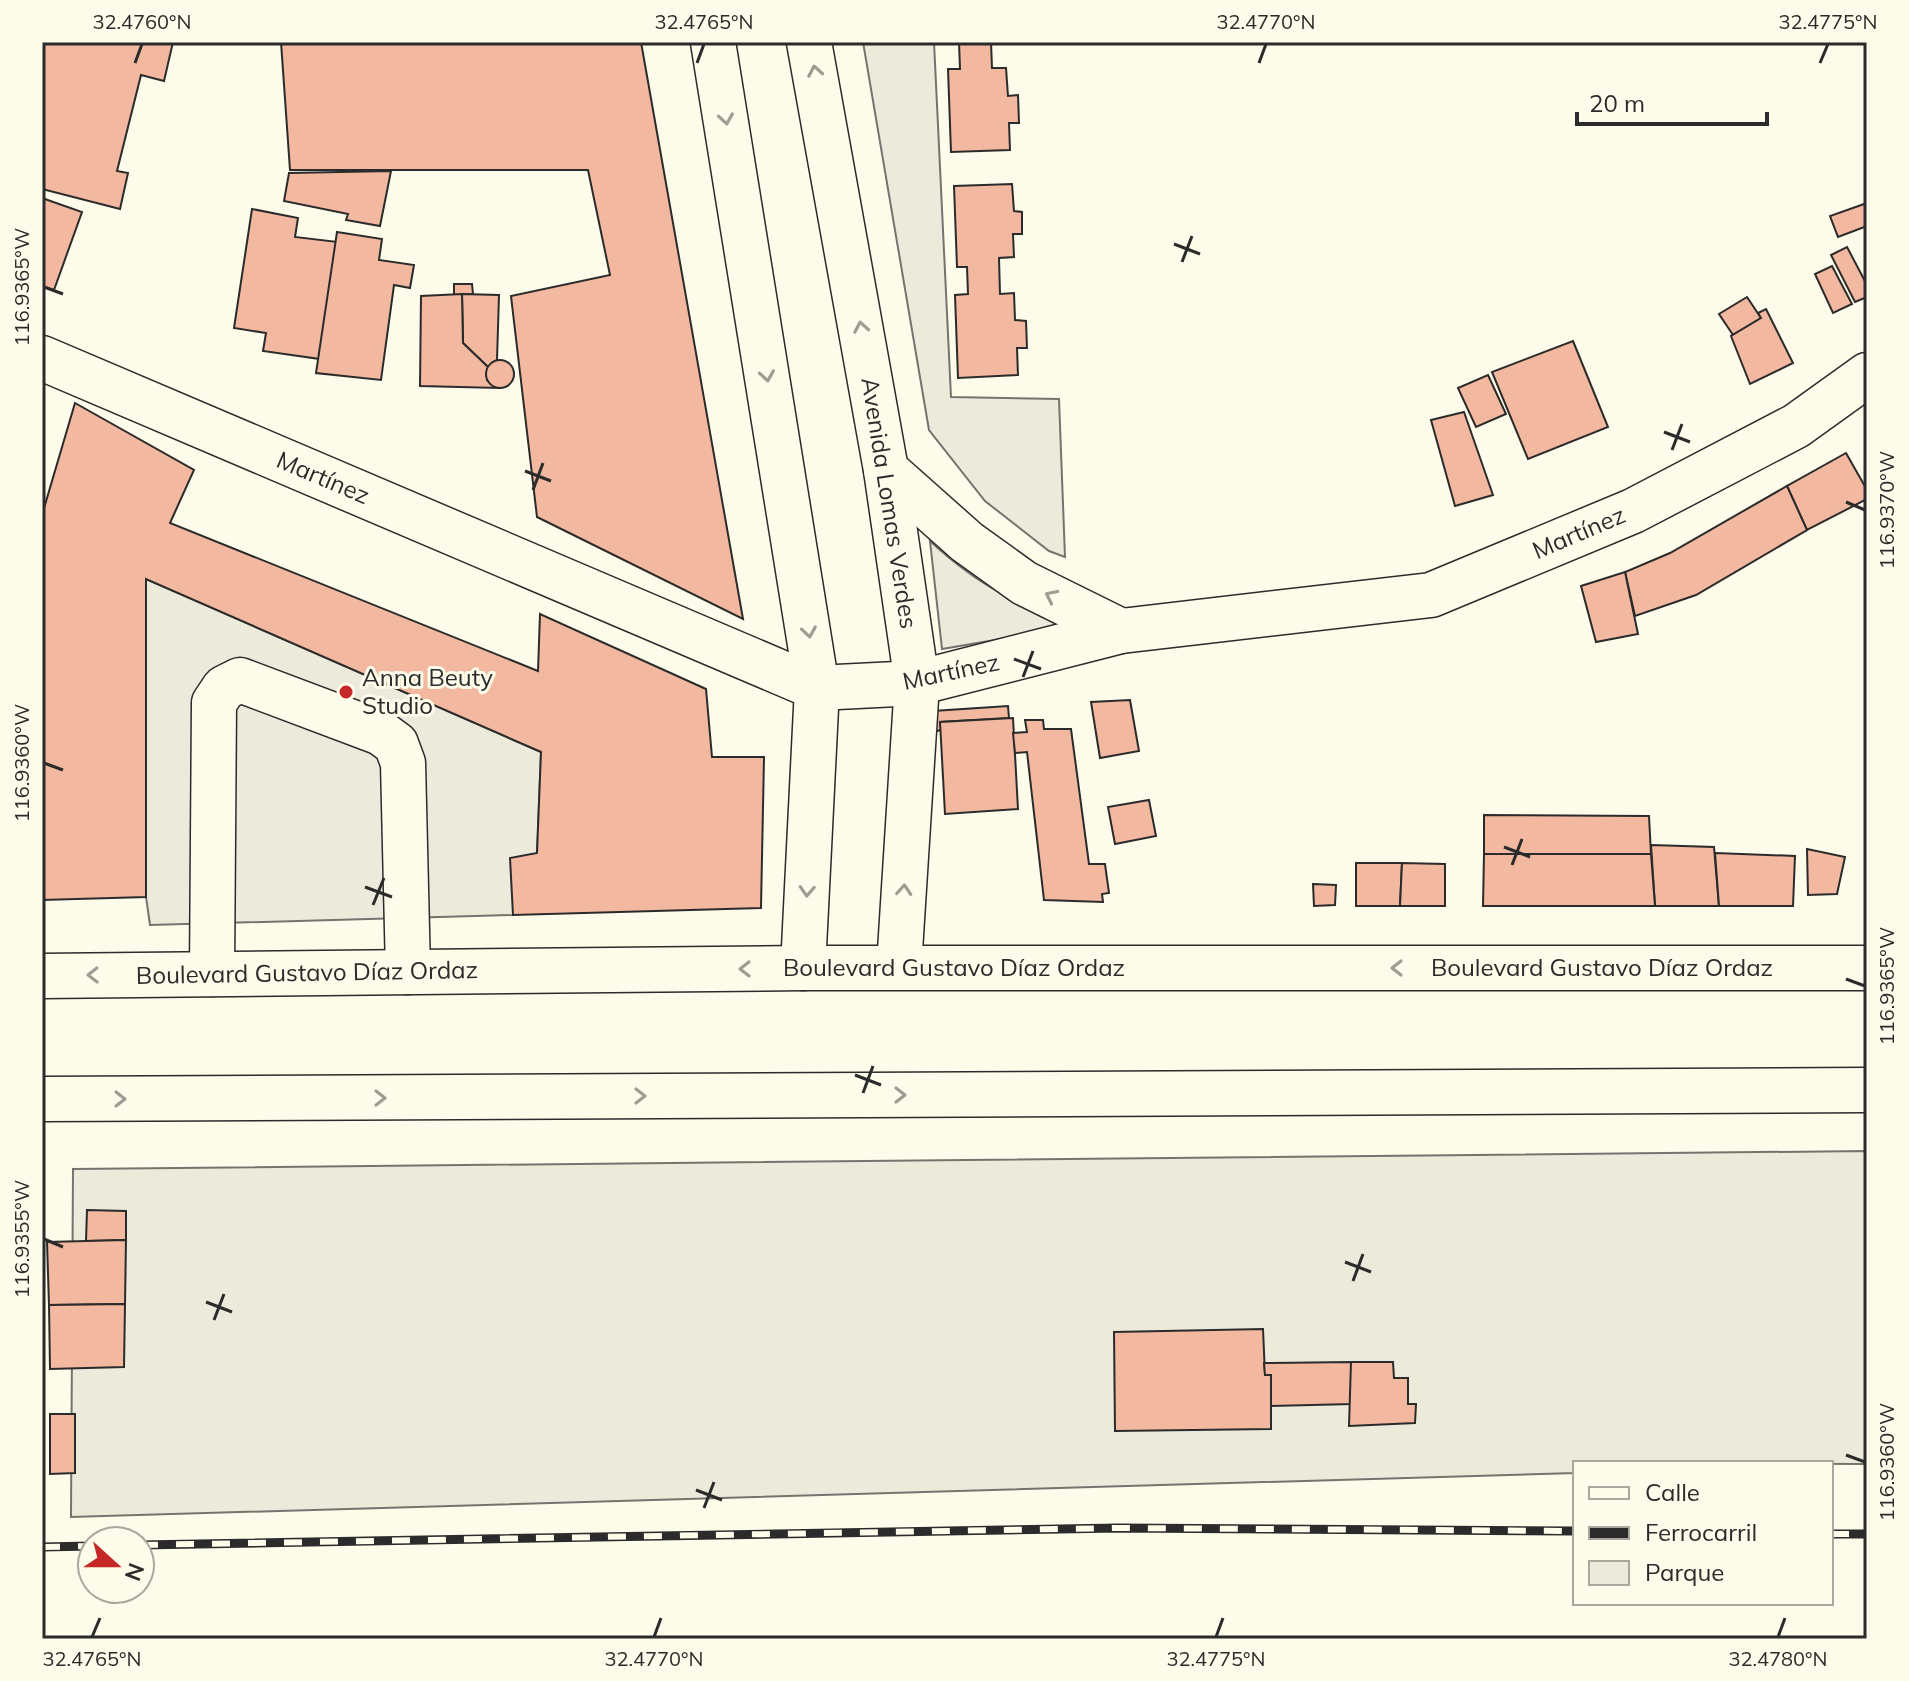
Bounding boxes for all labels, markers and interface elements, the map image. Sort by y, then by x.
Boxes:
text: 32.4760°N [93,9,191,34]
text: 32.4765°N [655,9,753,34]
text: 32.4770°N [1217,9,1315,34]
text: 32.4775°N [1779,9,1877,34]
one-way arrow [807,64,824,77]
scale bar [1577,76,1767,126]
text: 20 m [1589,88,1645,118]
one-way arrow [716,112,733,126]
text: 116.9365°W [9,228,34,346]
one-way arrow [853,320,870,333]
one-way arrow [758,369,775,382]
street label: Avenida Lomas Verdes [855,375,925,631]
street label: Martínez [272,444,374,510]
text: 116.9370°W [1874,451,1899,569]
street label: Martínez [1528,499,1630,565]
one-way arrow [1045,591,1060,606]
one-way arrow [799,626,816,639]
street label: Martínez [900,646,1002,696]
place label: Anna Beuty Studio [362,662,493,720]
marker: Anna Beuty Studio [337,683,355,701]
text: 116.9360°W [9,704,34,822]
one-way arrow [895,883,912,896]
one-way arrow [799,885,816,898]
text: 116.9365°W [1874,927,1899,1045]
street label: Boulevard Gustavo Díaz Ordaz [783,952,1125,982]
street label: Boulevard Gustavo Díaz Ordaz [1431,952,1773,982]
street label: Boulevard Gustavo Díaz Ordaz [136,954,478,990]
one-way arrow [1390,959,1403,977]
one-way arrow [738,960,751,977]
one-way arrow [86,967,99,984]
one-way arrow [894,1086,907,1104]
one-way arrow [634,1087,647,1105]
one-way arrow [374,1089,387,1106]
one-way arrow [114,1090,127,1108]
text: 116.9355°W [9,1180,34,1298]
text: 116.9360°W [1874,1403,1899,1521]
legend [1573,1461,1833,1605]
text: Calle [1645,1477,1700,1507]
text: Ferrocarril [1645,1517,1757,1547]
north arrow [76,1525,156,1605]
text: Parque [1645,1557,1724,1587]
text: N [119,1559,151,1585]
text: 32.4765°N [43,1646,141,1671]
text: 32.4770°N [605,1646,703,1671]
text: 32.4775°N [1167,1646,1265,1671]
text: 32.4780°N [1729,1646,1827,1671]

